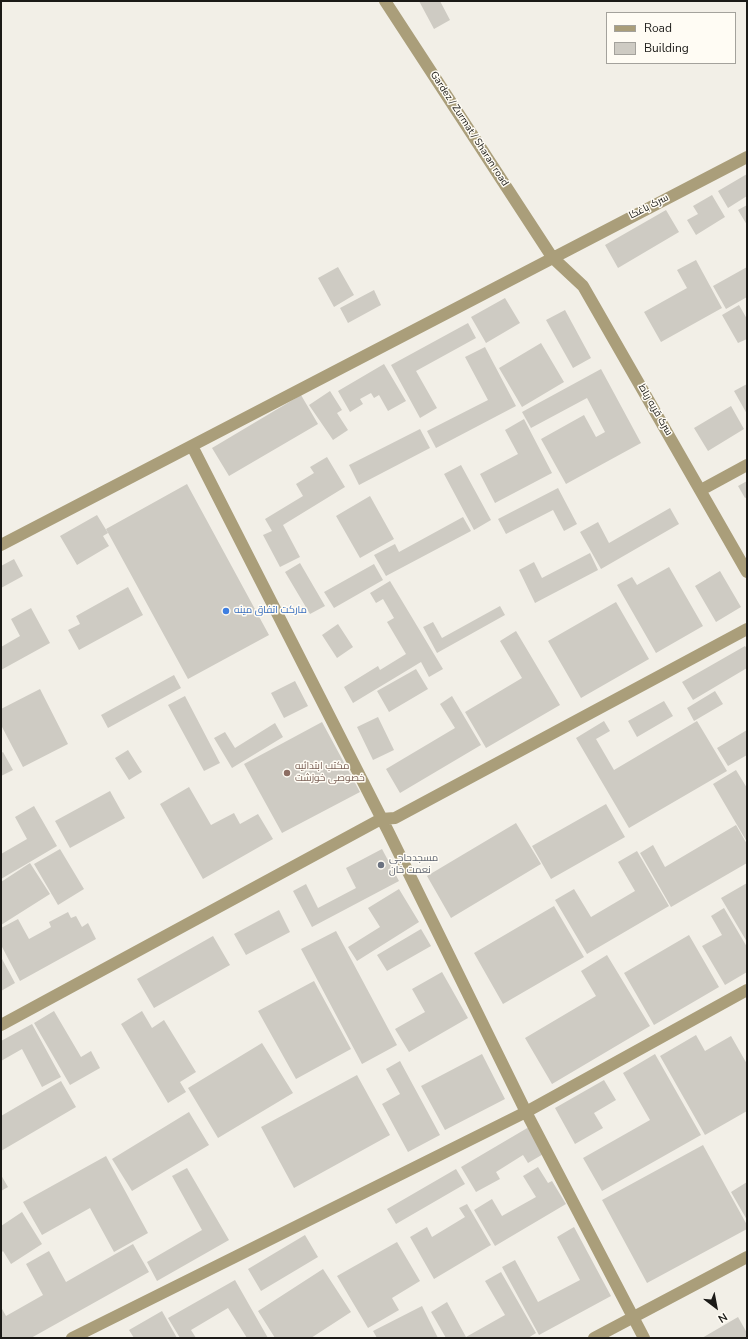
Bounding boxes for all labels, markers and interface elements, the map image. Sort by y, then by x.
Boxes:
legend [606,12,736,64]
text: Road [644,20,672,36]
text: Building [644,40,689,56]
street label: Gardez / Zurmat / Sharan road [427,69,511,189]
street label: سرک باغکا [627,192,671,222]
street label: سرک قریه رباط [635,382,675,438]
place label: مارکت اتفاق مینه [234,605,307,617]
marker: مارکت اتفاق مینه [221,606,231,616]
place label: مکتب ابتدائیه خصوصی خوزشت [295,761,365,784]
marker: مکتب ابتدائیه خصوصی خوزشت [282,768,292,778]
place label: مسجدحاجی نعمت خان [389,853,438,876]
marker: مسجدحاجی نعمت خان [376,860,386,870]
north arrow [696,1287,736,1327]
text: N [715,1309,730,1326]

